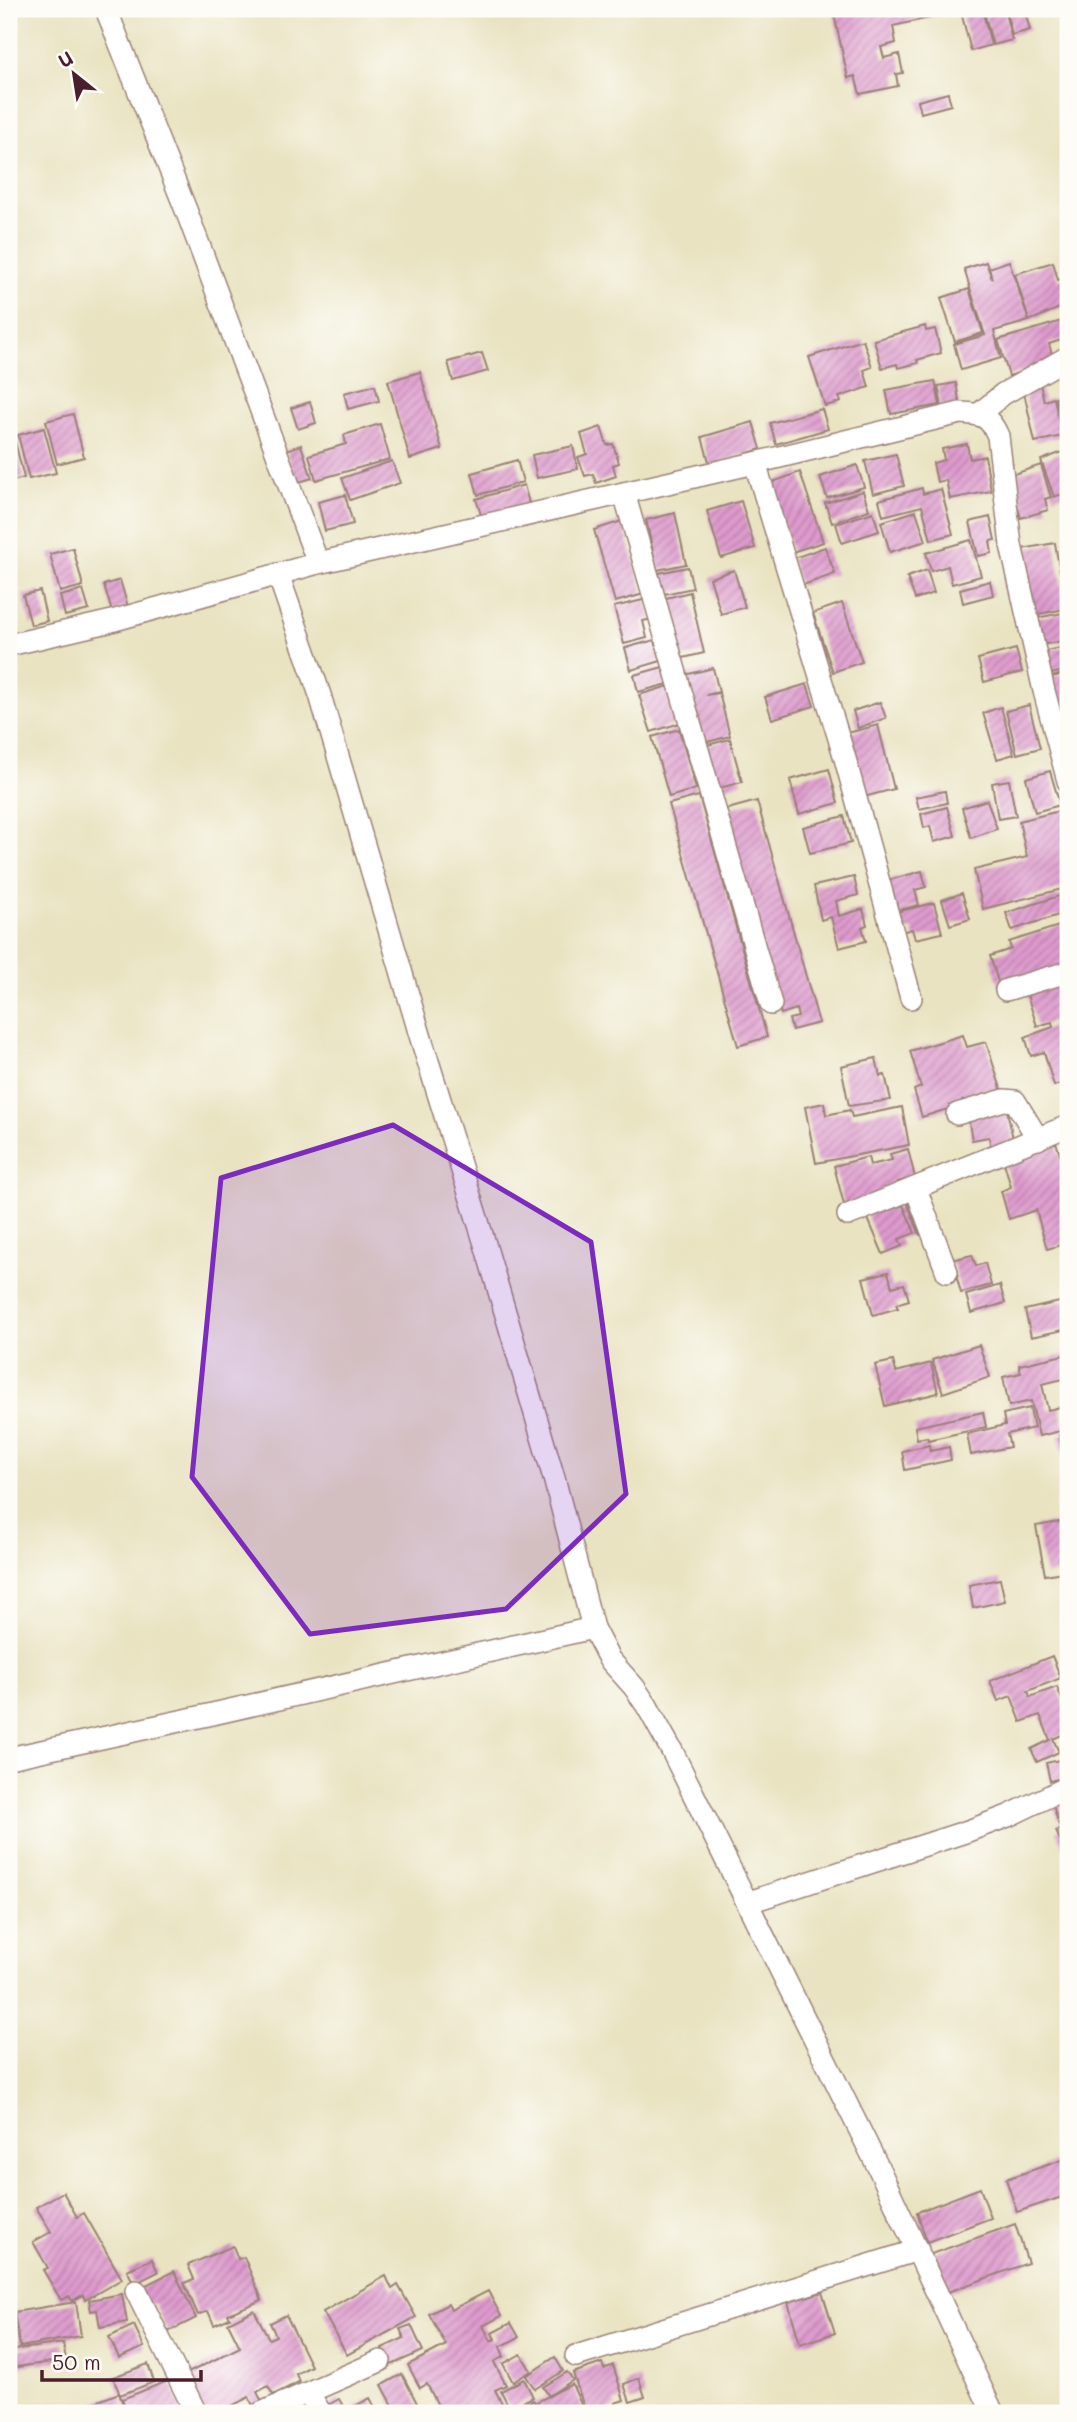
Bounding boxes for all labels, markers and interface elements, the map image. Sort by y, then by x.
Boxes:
north arrow [38,38,108,108]
text: U [53,45,77,73]
scale bar [42,2338,201,2382]
text: 50 m [52,2348,101,2375]

